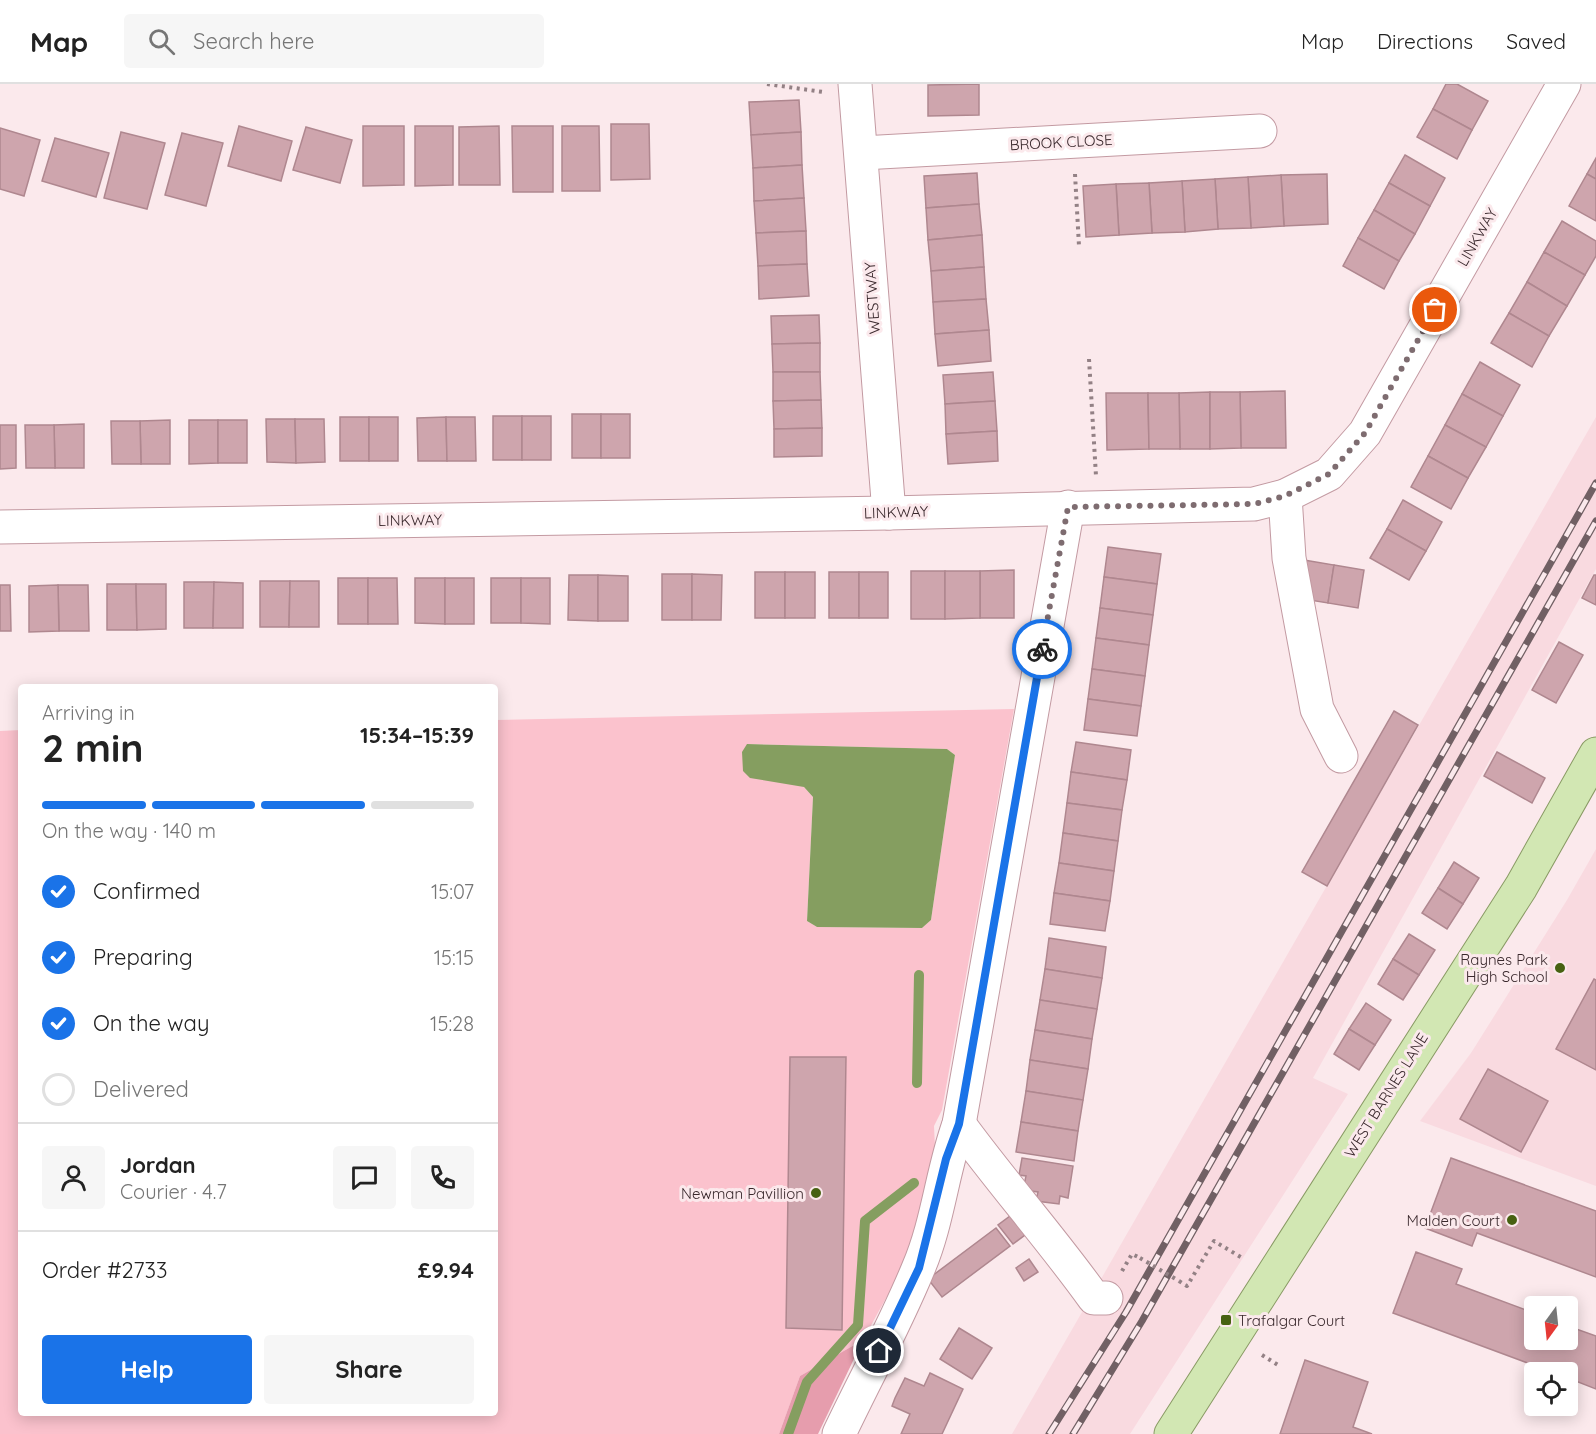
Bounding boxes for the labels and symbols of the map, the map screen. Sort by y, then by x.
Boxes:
street label: BROOK CLOSE [1009,130,1113,154]
street label: LINKWAY [1453,204,1502,270]
street label: WESTWAY [860,261,884,335]
pin [1409,284,1460,335]
street label: LINKWAY [864,501,929,523]
street label: LINKWAY [378,510,443,530]
courier [1012,619,1072,679]
place label: Raynes Park High School [1460,950,1548,986]
marker: Raynes Park High School [1553,961,1567,975]
street label: WEST BARNES LANE [1340,1029,1432,1161]
place label: Newman Pavillion [681,1184,804,1203]
marker: Newman Pavillion [809,1186,823,1200]
place label: Malden Court [1407,1211,1500,1230]
marker: Malden Court [1505,1213,1519,1227]
north arrow [1524,1296,1578,1350]
place label: Trafalgar Court [1238,1311,1345,1330]
marker: Trafalgar Court [1219,1313,1233,1327]
pin [853,1325,904,1376]

